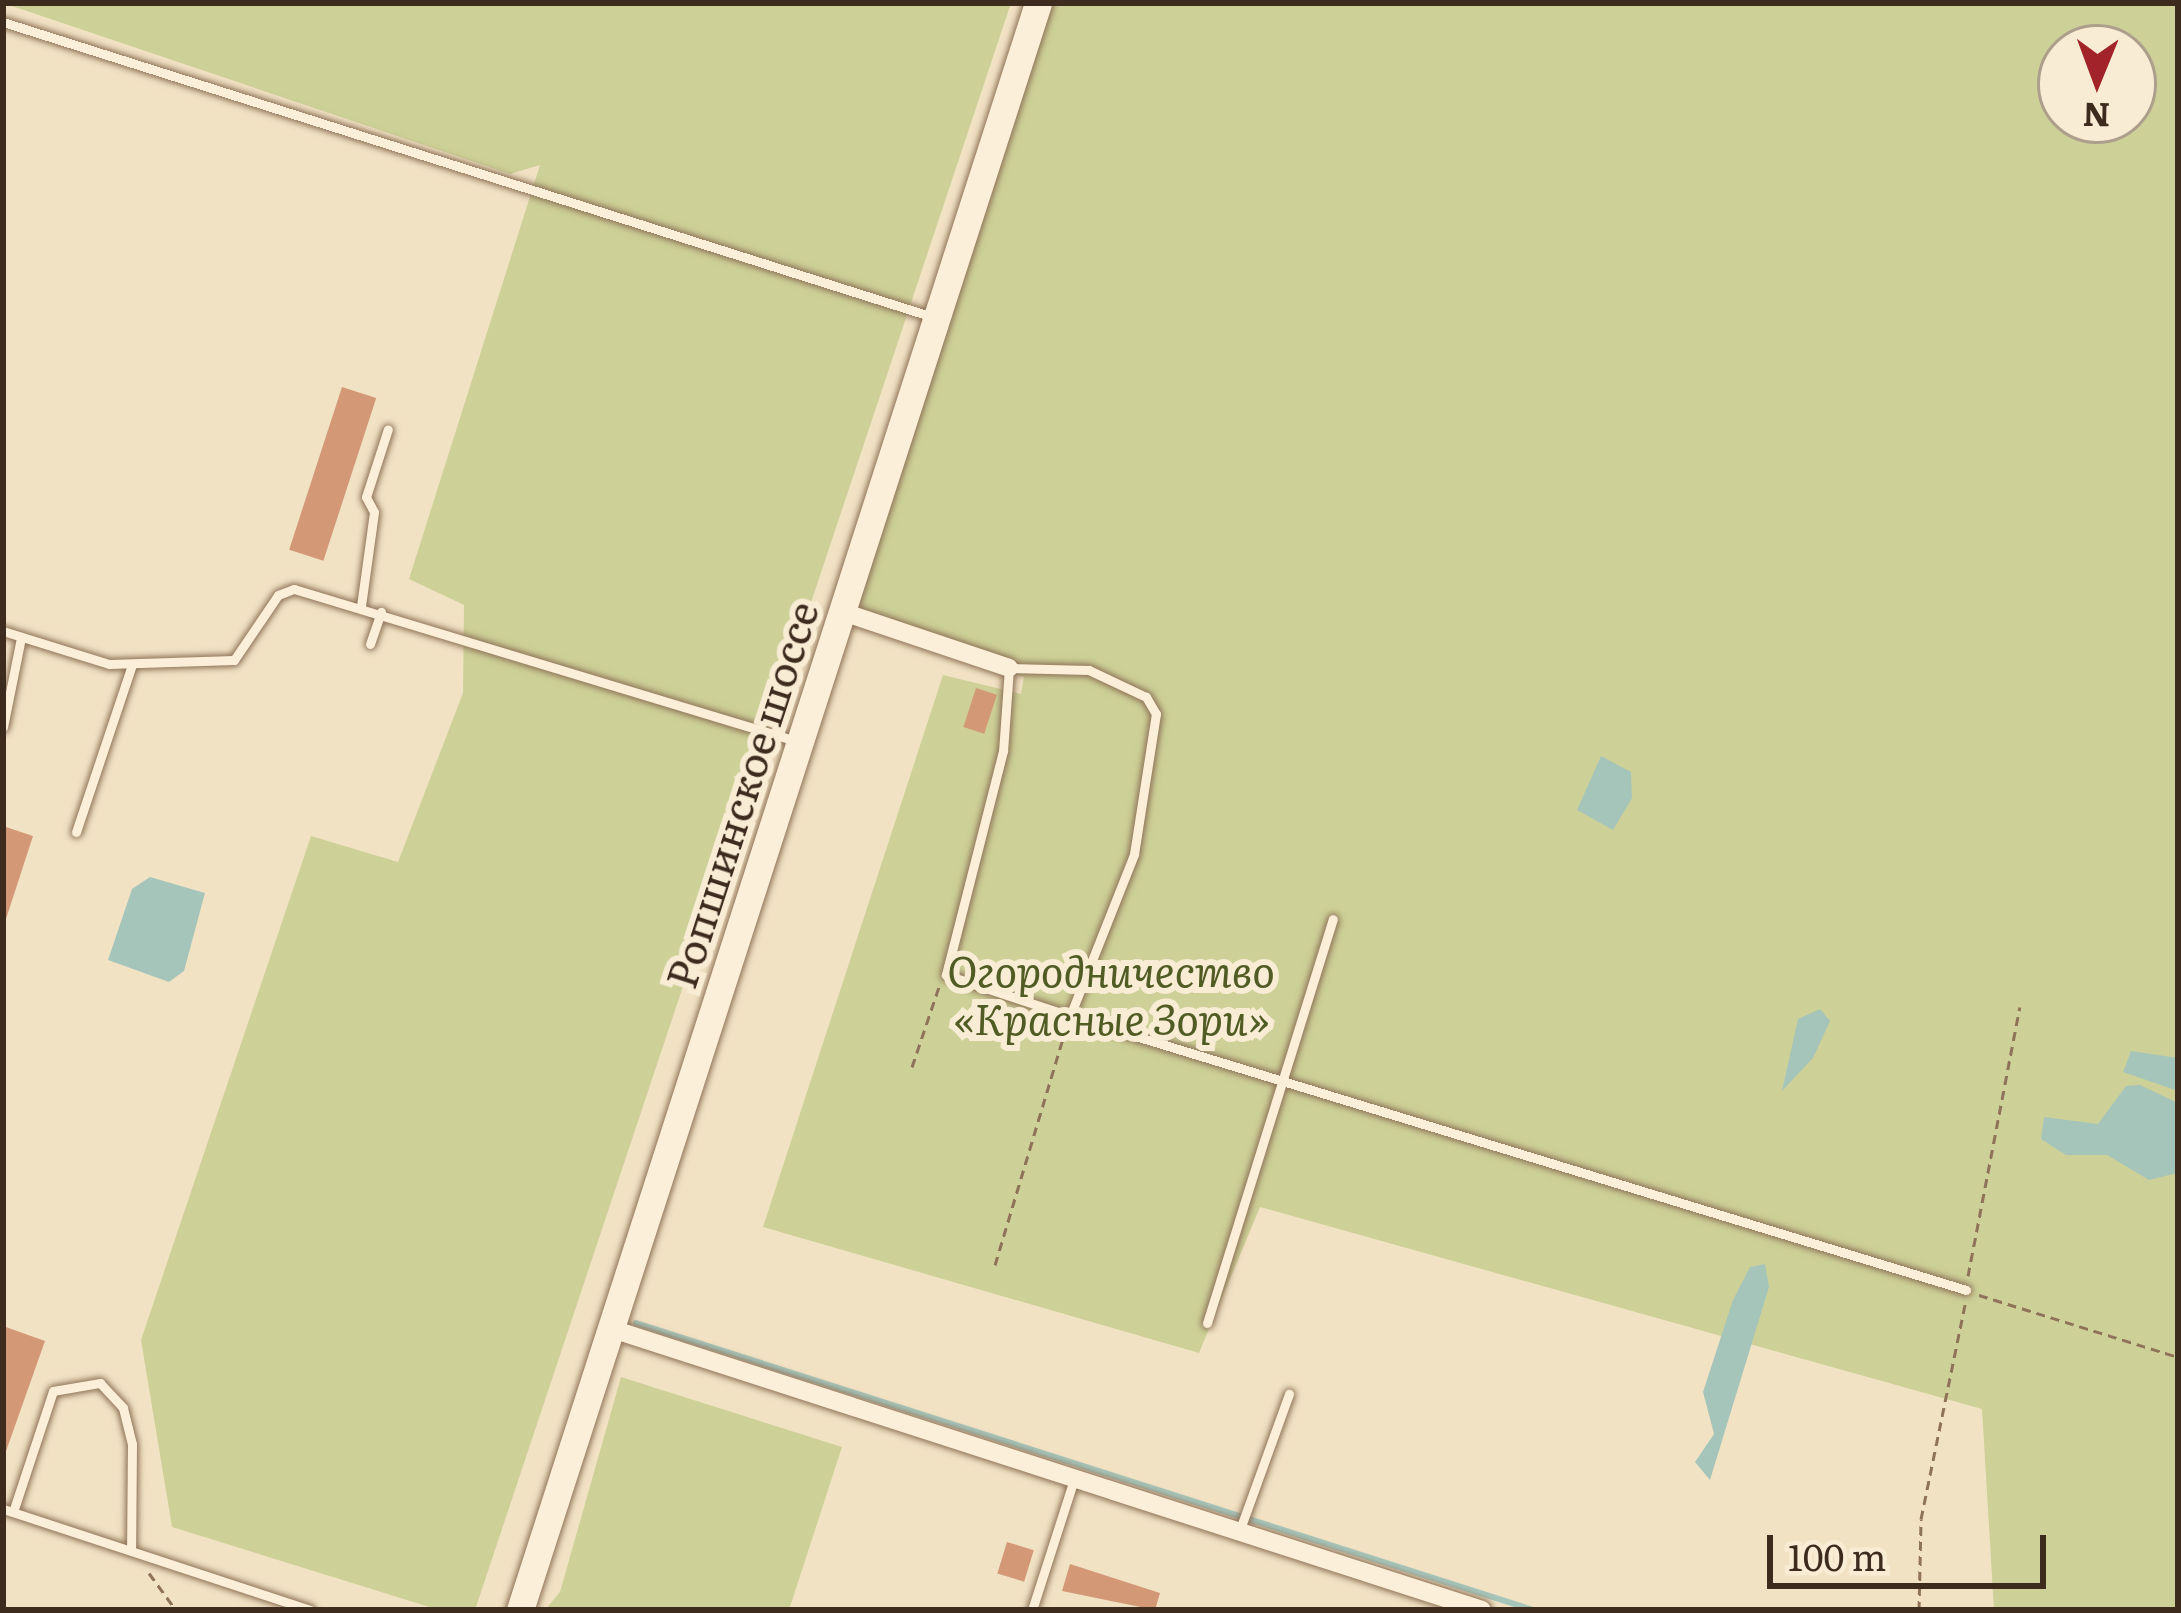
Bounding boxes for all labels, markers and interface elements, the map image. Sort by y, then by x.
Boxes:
north arrow [2037,24,2157,144]
text: N [2082,93,2111,142]
street label: Ропшинское шоссе [654,594,826,994]
park label: Огородничество «Красные Зори» [947,944,1275,1042]
scale bar [1773,1511,2052,1585]
text: 100 m [1788,1529,1886,1582]

